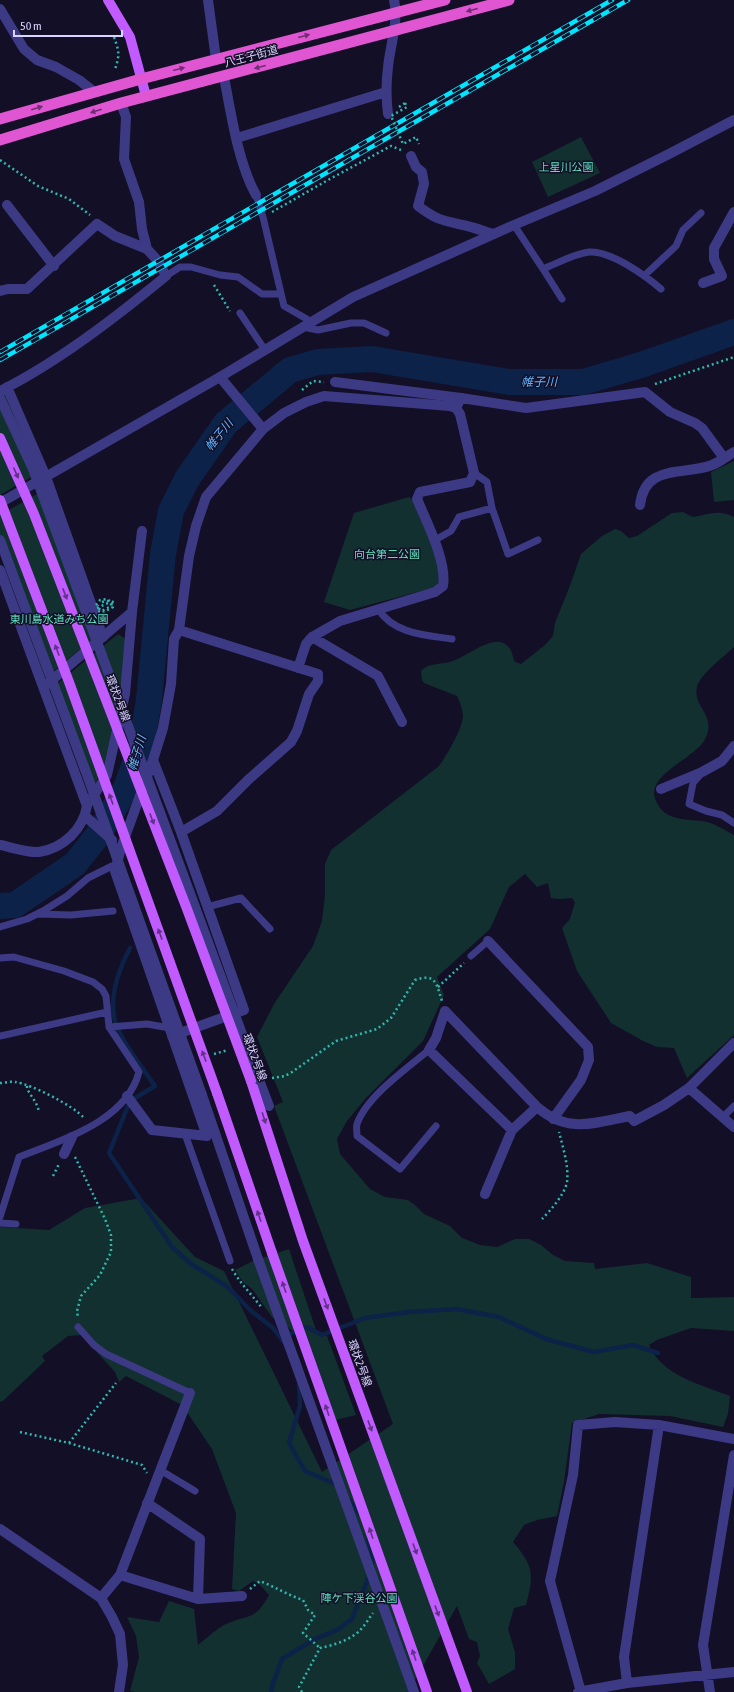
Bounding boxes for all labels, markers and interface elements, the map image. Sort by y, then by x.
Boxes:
one-way arrow [465,7,477,13]
scale bar [14,12,122,38]
text: 50 m [20,19,42,33]
one-way arrow [298,32,311,38]
street label: 八王子街道 [223,43,279,69]
one-way arrow [253,64,265,70]
one-way arrow [172,65,185,71]
one-way arrow [32,105,44,111]
one-way arrow [89,108,101,114]
park label: 上星川公園 [539,161,594,173]
water label: 帷子川 [521,375,559,389]
water label: 帷子川 [202,415,237,453]
one-way arrow [13,468,19,479]
park label: 向台第二公園 [354,548,420,560]
one-way arrow [62,588,68,600]
park label: 東川島水道みち公園 [10,613,109,625]
one-way arrow [54,644,60,656]
street label: 環状2号線 [104,673,132,723]
water label: 帷子川 [125,732,150,772]
one-way arrow [108,792,114,804]
one-way arrow [150,814,156,826]
one-way arrow [157,928,163,940]
street label: 環状2号線 [241,1032,269,1082]
one-way arrow [201,1050,207,1062]
one-way arrow [261,1113,267,1125]
one-way arrow [256,1209,262,1221]
one-way arrow [281,1281,287,1293]
one-way arrow [324,1299,330,1311]
street label: 環状2号線 [346,1338,374,1388]
one-way arrow [324,1404,330,1416]
one-way arrow [368,1421,374,1433]
one-way arrow [367,1526,373,1538]
one-way arrow [412,1543,418,1555]
park label: 陣ケ下渓谷公園 [321,1592,398,1604]
one-way arrow [435,1605,441,1617]
one-way arrow [411,1649,417,1661]

